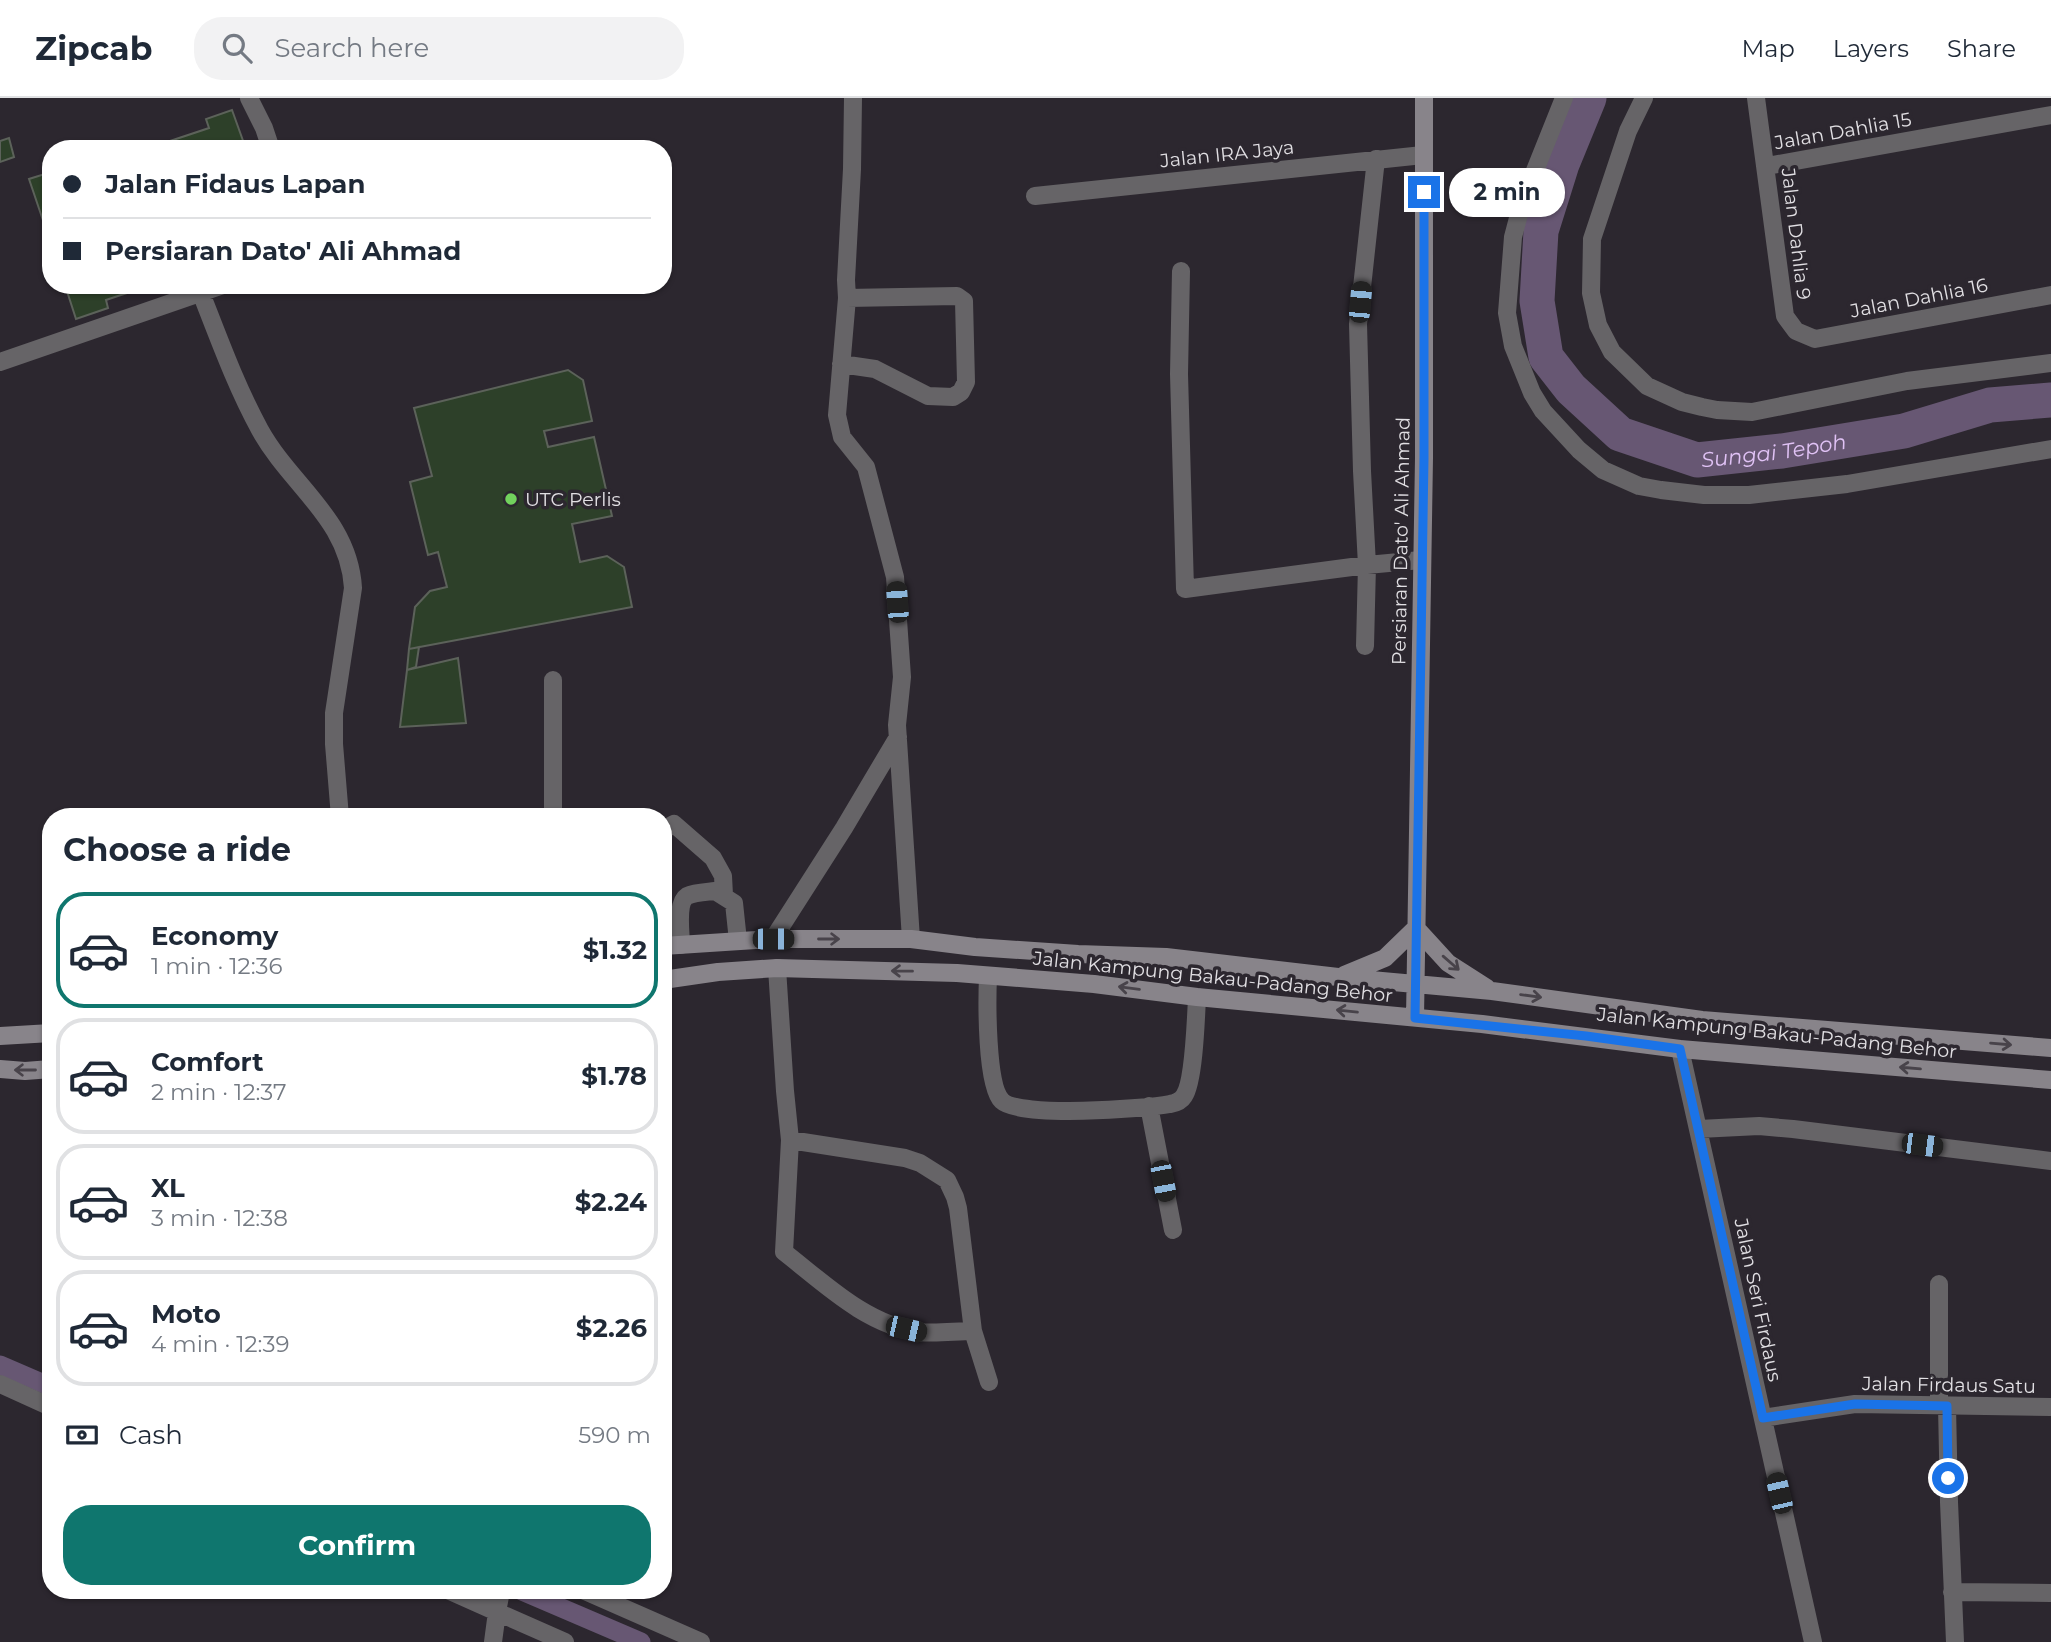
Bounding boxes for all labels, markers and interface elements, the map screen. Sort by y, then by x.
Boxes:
search box [194,17,684,80]
text: Zipcab [35,28,152,68]
icon: search [218,29,256,67]
text: Search here [274,32,429,64]
text: Map [1741,34,1795,63]
text: Layers [1833,34,1909,63]
text: Share [1947,34,2016,63]
street label: Jalan Dahlia 15 [1772,108,1914,155]
street label: Jalan IRA Jaya [1158,136,1295,173]
street label: Jalan Dahlia 9 [1776,166,1815,301]
text: Jalan Fidaus Lapan [105,168,365,200]
callout: 2 min [1448,168,1564,217]
route end [1408,176,1440,208]
text: 2 min [1473,178,1541,206]
text: Persiaran Dato' Ali Ahmad [105,235,461,267]
street label: Jalan Dahlia 16 [1847,273,1990,323]
car [1348,280,1373,324]
street label: Persiaran Dato' Ali Ahmad [1387,417,1415,665]
water label: Sungai Tepoh [1700,428,1848,472]
place label: UTC Perlis [525,488,621,511]
marker: UTC Perlis [503,491,519,507]
car [886,580,909,624]
text: Choose a ride [63,830,291,869]
icon: car [67,919,130,982]
text: Economy [151,920,278,952]
car [753,929,795,950]
one-way arrow [817,932,840,946]
text: $1.32 [583,934,647,966]
street label: Jalan Kampung Bakau-Padang Behor [1031,947,1394,1007]
text: 1 min · 12:36 [151,952,283,980]
one-way arrow [1441,955,1459,971]
one-way arrow [891,965,914,978]
one-way arrow [1118,982,1141,995]
one-way arrow [1520,990,1542,1003]
street label: Jalan Kampung Bakau-Padang Behor [1595,1003,1958,1063]
one-way arrow [1337,1004,1359,1017]
one-way arrow [1990,1038,2012,1051]
icon: car [67,1045,130,1108]
text: Comfort [151,1046,263,1078]
text: $1.78 [581,1060,647,1092]
one-way arrow [1899,1061,1922,1074]
one-way arrow [14,1063,37,1077]
text: 2 min · 12:37 [151,1078,287,1106]
car [1900,1132,1945,1158]
car [1149,1158,1178,1204]
icon: car [67,1171,130,1234]
text: XL [151,1172,185,1204]
text: $2.24 [575,1186,647,1218]
text: 3 min · 12:38 [151,1204,288,1232]
street label: Jalan Seri Firdaus [1729,1215,1787,1384]
icon: car [67,1297,130,1360]
text: Moto [151,1298,221,1330]
text: $2.26 [576,1312,647,1344]
car [884,1314,929,1344]
text: 4 min · 12:39 [151,1330,289,1358]
street label: Jalan Firdaus Satu [1861,1372,2036,1398]
icon: cash [63,1416,101,1454]
text: Cash [119,1419,183,1451]
text: 590 m [578,1421,651,1449]
route start [1932,1462,1964,1494]
car [1765,1470,1794,1516]
button: Confirm [63,1505,651,1585]

